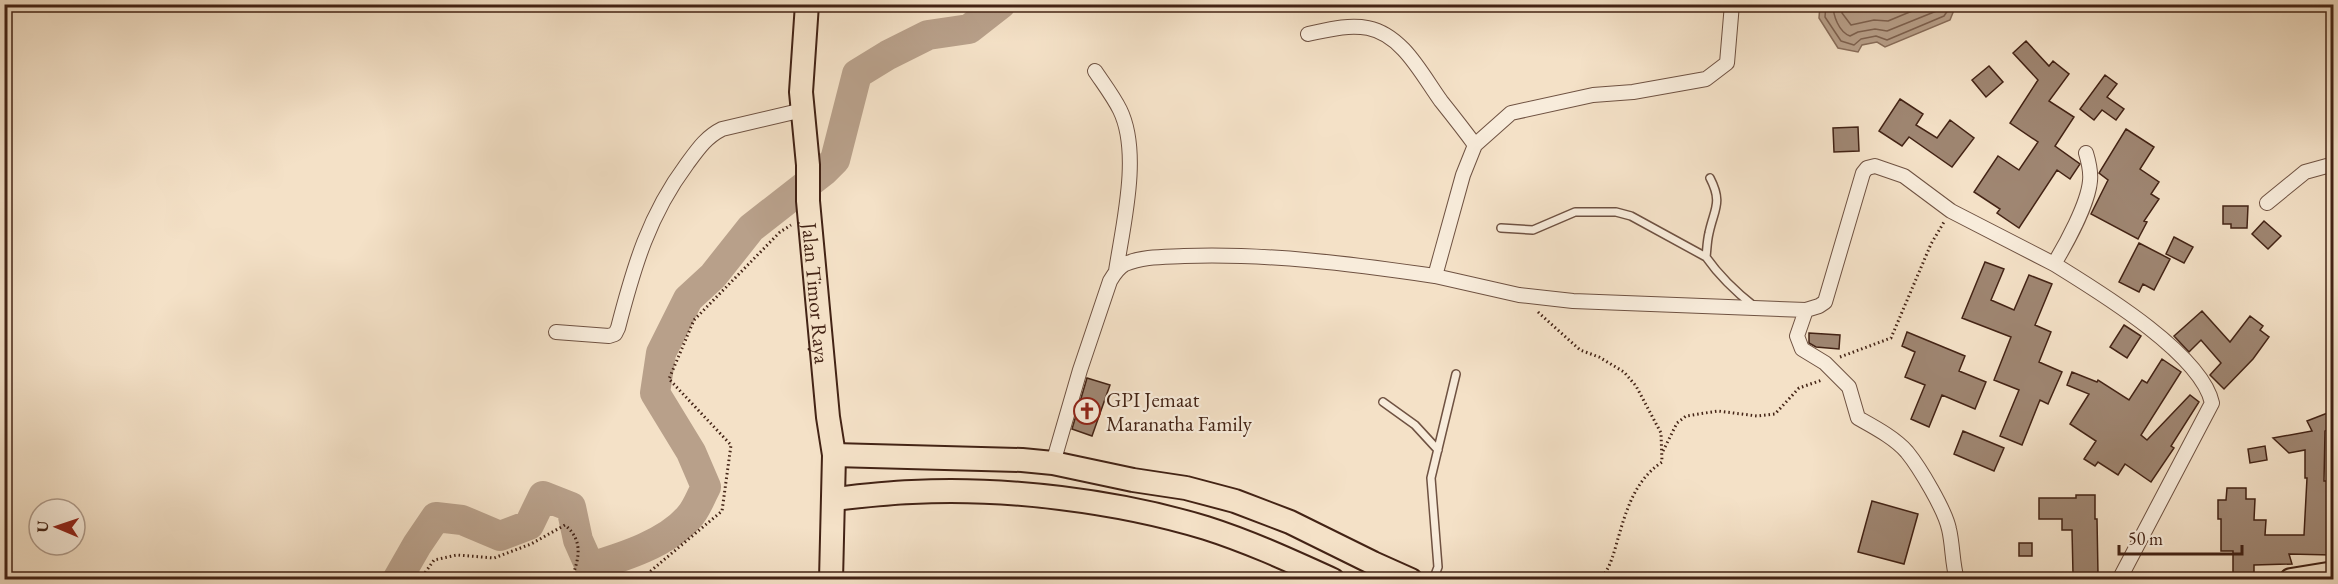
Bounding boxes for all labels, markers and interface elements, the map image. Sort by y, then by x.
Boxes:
street label: Jalan Timor Raya [796,219,837,366]
place label: GPI Jemaat Maranatha Family [1106,386,1253,437]
church icon: GPI Jemaat Maranatha Family [1072,396,1102,426]
north arrow [27,497,87,557]
scale bar [2119,518,2242,556]
text: U [32,520,53,533]
text: 50 m [2128,527,2163,550]

